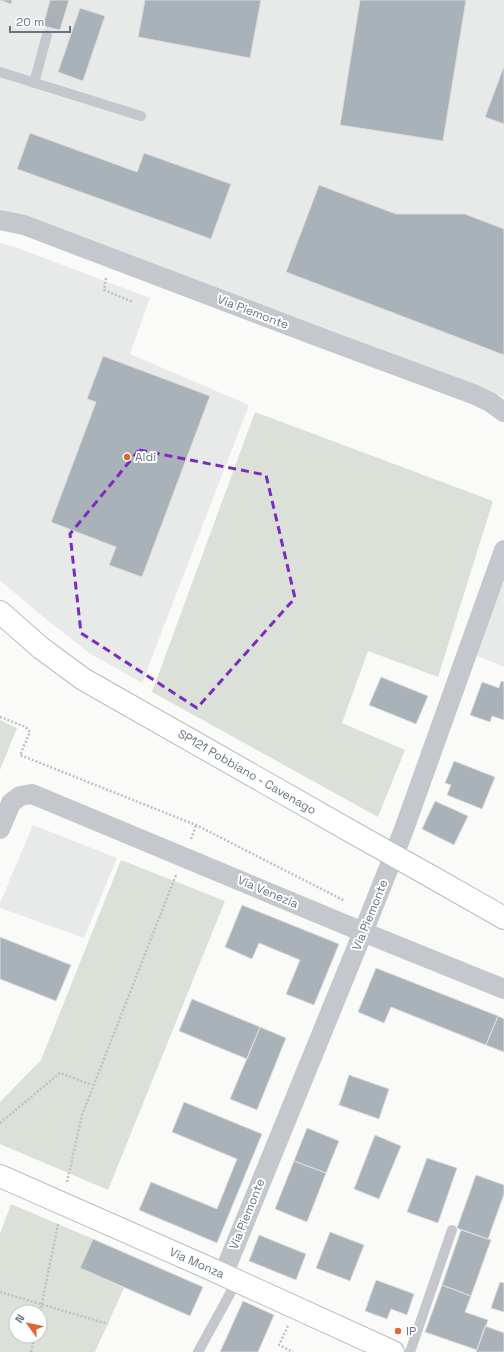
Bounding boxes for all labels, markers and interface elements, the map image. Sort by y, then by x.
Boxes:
scale bar [10,8,70,34]
text: 20 m [16,14,44,30]
street label: Via Piemonte [215,291,291,333]
place label: Aldi [135,449,156,465]
marker: Aldi [122,452,132,462]
street label: SP121 Pobbiano - Cavenago [175,726,319,818]
street label: Via Venezia [235,872,301,912]
street label: Via Piemonte [349,877,391,953]
street label: Via Piemonte [226,1176,268,1252]
street label: Via Monza [167,1244,227,1282]
north arrow [8,1304,48,1344]
text: N [12,1312,27,1325]
place label: IP [406,1323,416,1339]
marker: IP [393,1326,403,1336]

